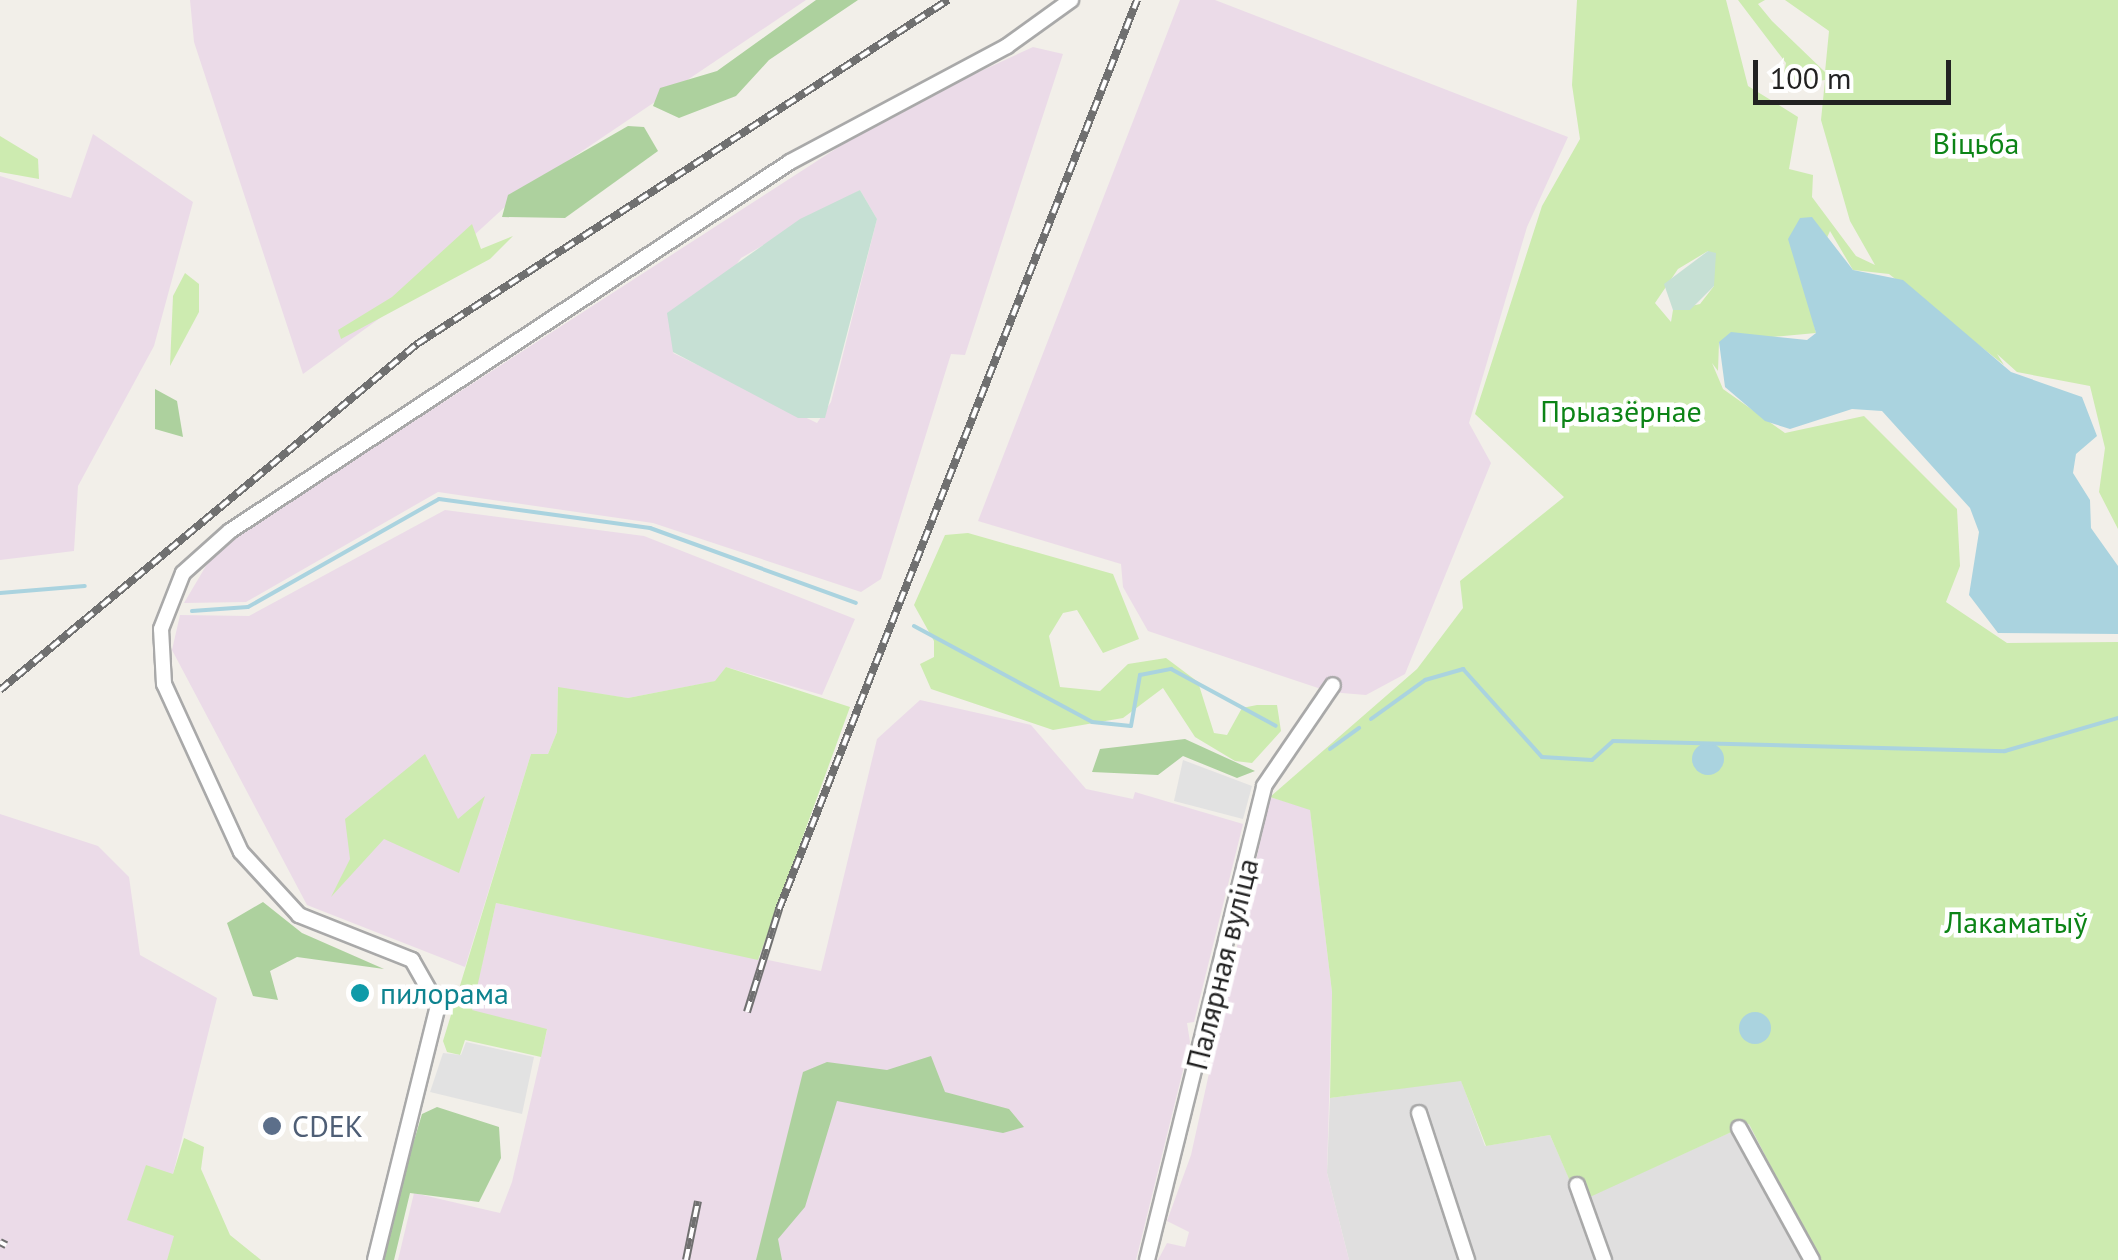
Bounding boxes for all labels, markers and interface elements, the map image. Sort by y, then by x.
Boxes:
scale bar [1758,40,1956,102]
text: 100 m [1770,58,1851,97]
park label: Віцьба [1933,125,2019,161]
park label: Прыазёрнае [1540,393,1702,429]
street label: Палярная вуліца [1178,855,1266,1073]
park label: Лакаматыў [1945,904,2087,940]
place label: пилорама [380,975,509,1011]
marker: пилорама [349,982,371,1004]
place label: CDEK [292,1108,363,1144]
marker: CDEK [261,1115,283,1137]

